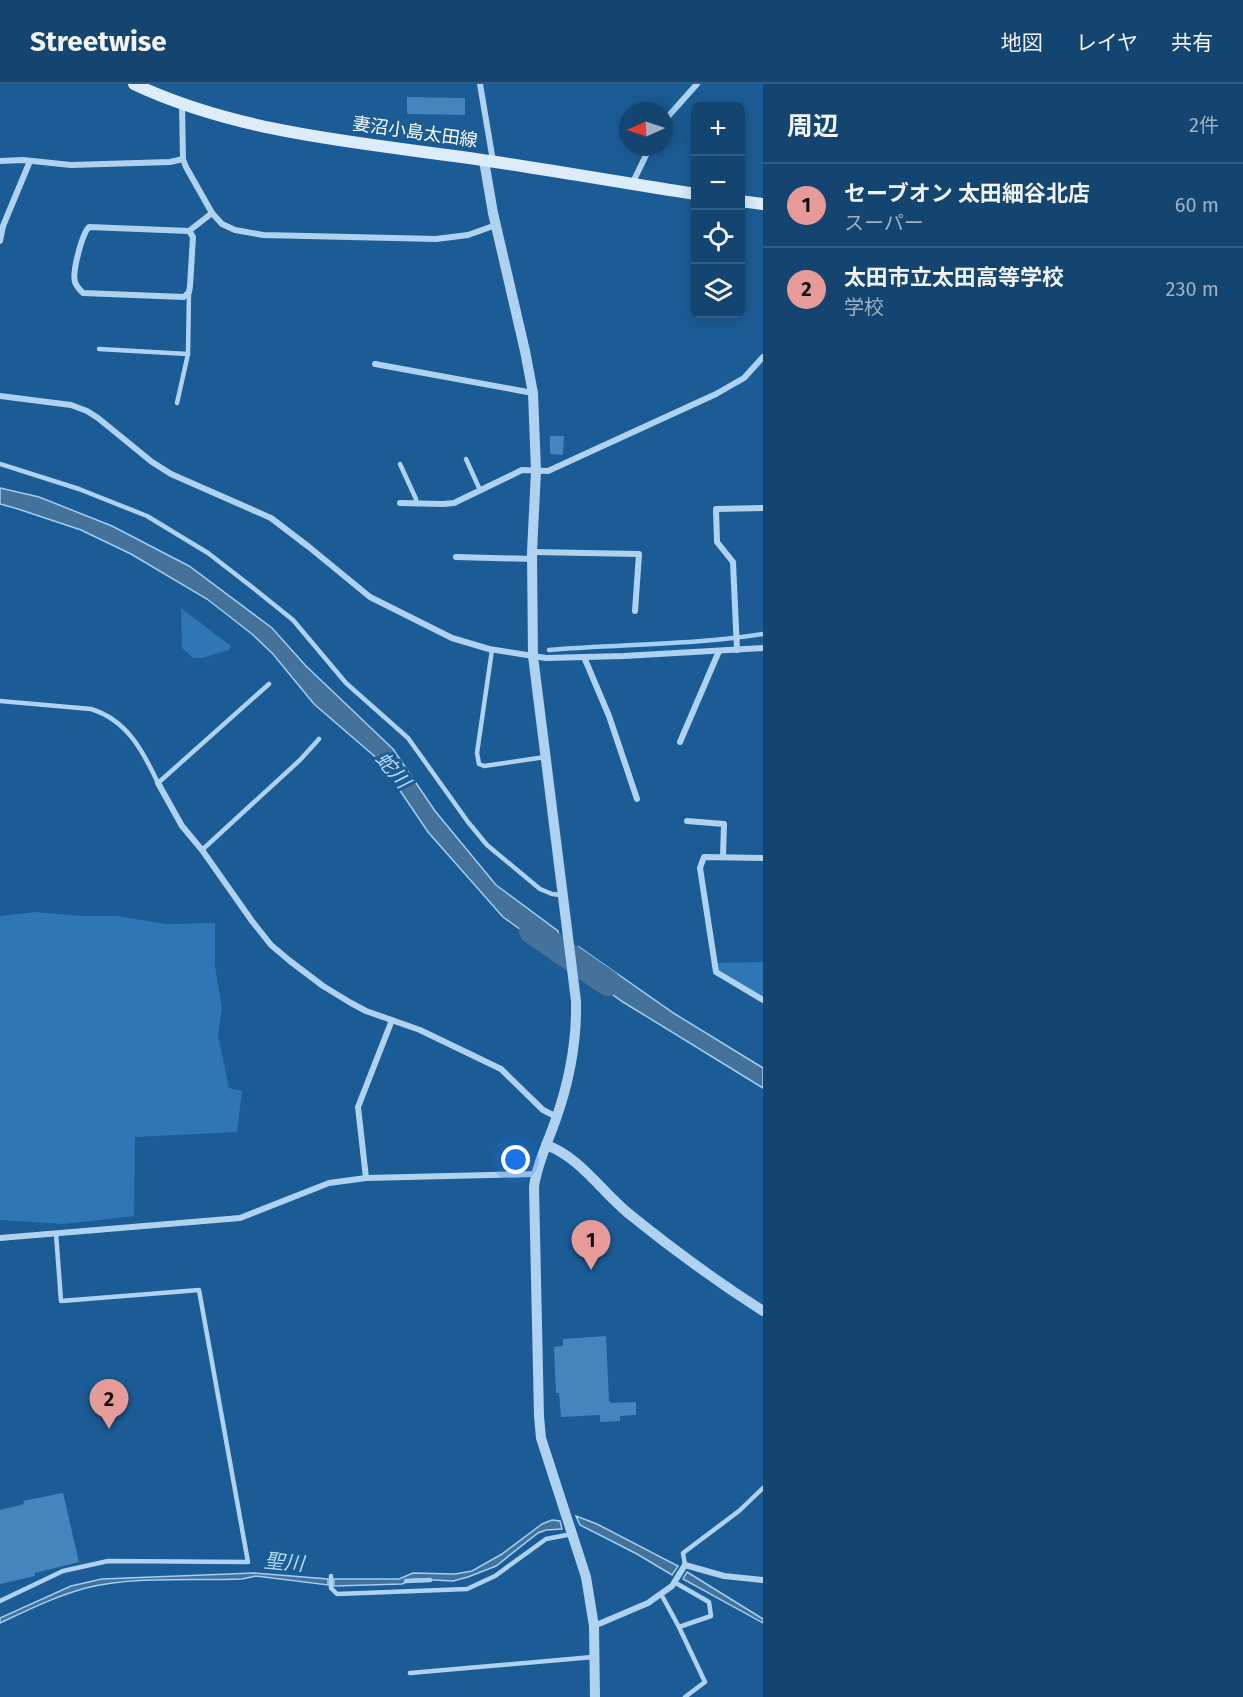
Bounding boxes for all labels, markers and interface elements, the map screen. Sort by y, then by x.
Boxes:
text: Streetwise [30,25,167,58]
text: 地図 [1001,30,1043,56]
text: レイヤ [1076,30,1138,56]
text: 共有 [1171,30,1213,56]
north arrow [619,102,673,156]
map controls [691,102,745,318]
button: + [691,102,745,156]
text: 周辺 [787,111,839,142]
street label: 妻沼小島太田線 [351,112,479,152]
text: 2件 [1189,113,1219,137]
button: − [691,156,745,210]
text: セーブオン 太田細谷北店 [844,180,1090,207]
text: 1 [802,193,811,217]
text: 60 m [1175,193,1219,217]
button: locate [691,210,745,264]
text: スーパー [844,211,924,235]
button: layers [691,264,745,318]
text: 太田市立太田高等学校 [844,264,1064,291]
text: 2 [801,277,812,301]
text: 230 m [1166,277,1219,301]
text: 学校 [844,295,884,319]
water label: 蛇川 [371,747,416,794]
your location [501,1145,530,1174]
pin: 1 [572,1220,610,1270]
pin: 2 [90,1380,128,1429]
water label: 聖川 [263,1548,307,1576]

